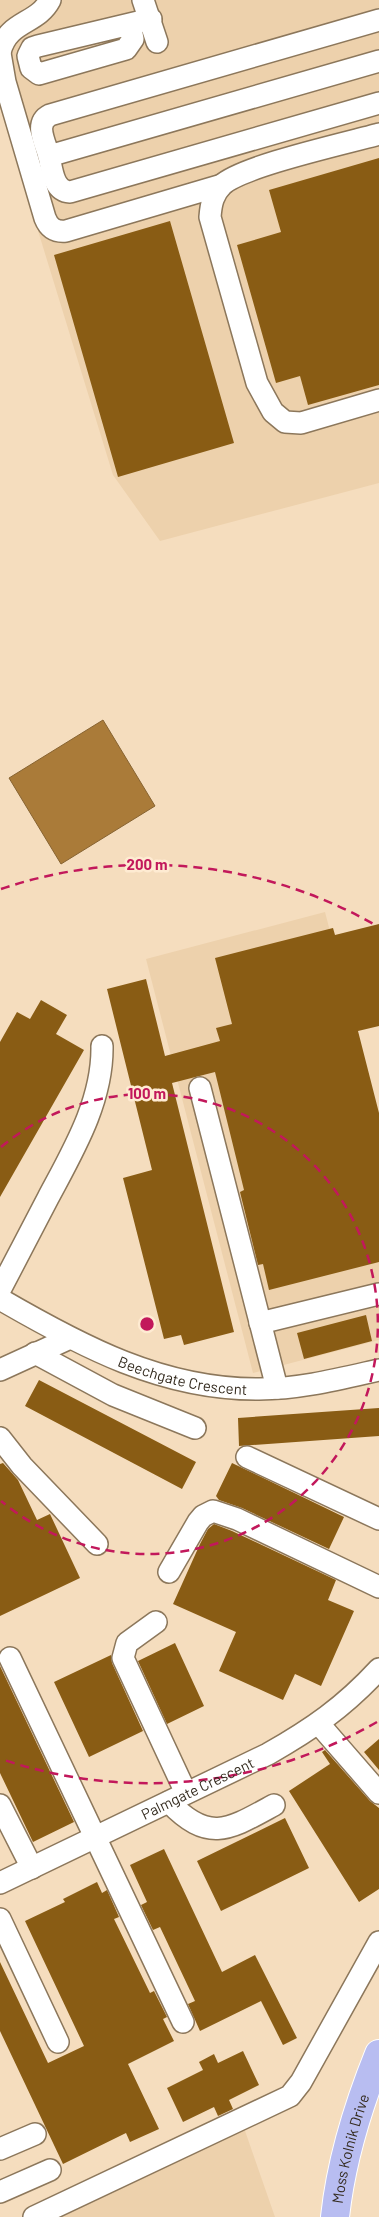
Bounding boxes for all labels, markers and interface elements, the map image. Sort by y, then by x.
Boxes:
text: 200 m [126,855,168,873]
text: 100 m [128,1084,166,1102]
centre of rings [138,1315,156,1333]
street label: Beechgate Crescent [116,1352,248,1398]
street label: Palmgate Crescent [138,1753,257,1823]
street label: Moss Kolnik Drive [328,2091,372,2205]

